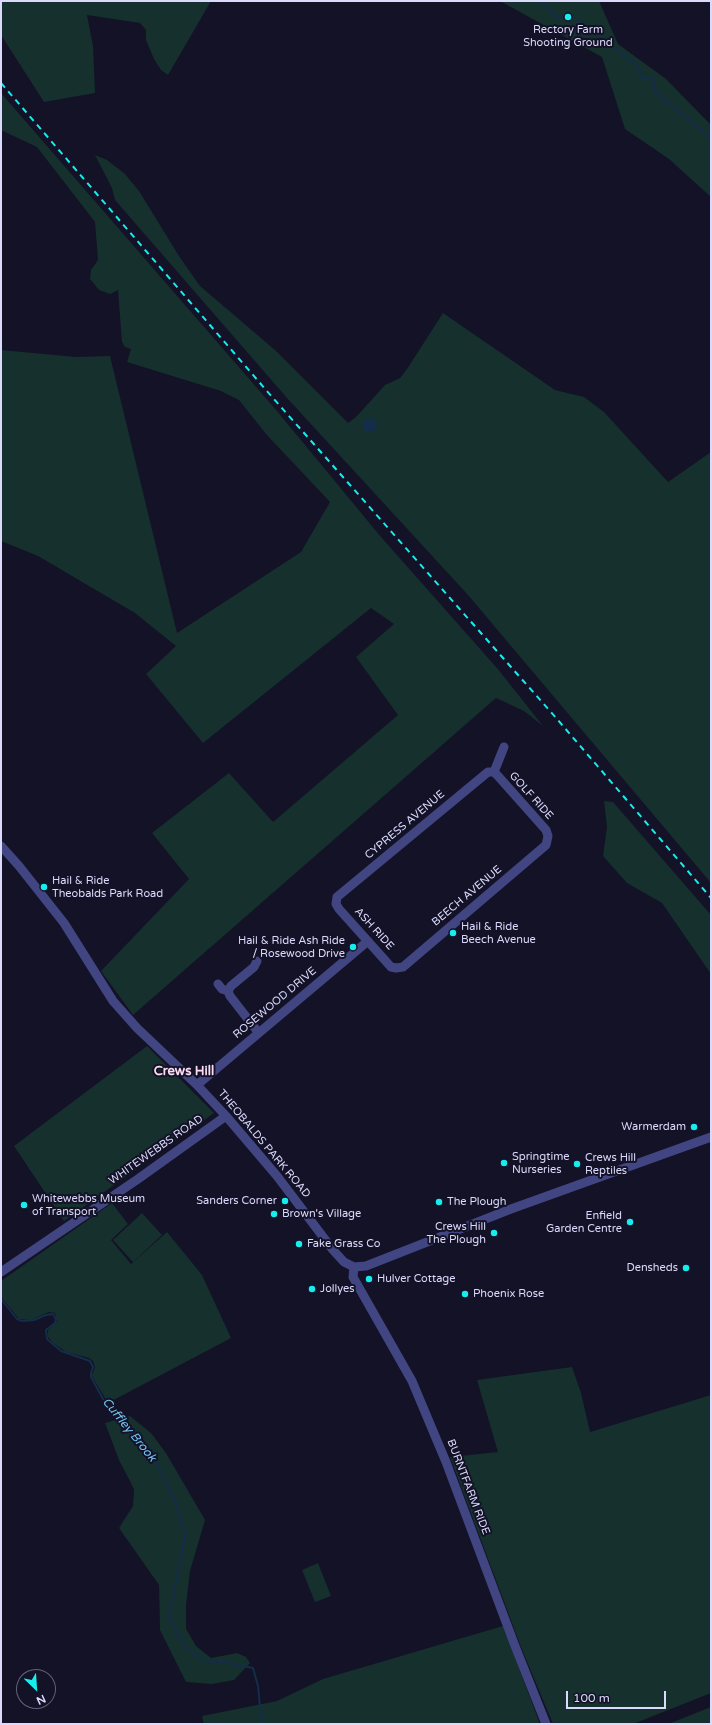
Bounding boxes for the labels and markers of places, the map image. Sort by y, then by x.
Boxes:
marker: Rectory Farm Shooting Ground [563,12,573,22]
place label: Rectory Farm Shooting Ground [523,23,613,49]
place label: Hail & Ride Theobalds Park Road [52,874,163,900]
marker: Hail & Ride Theobalds Park Road [39,882,49,892]
place label: Hail & Ride Beech Avenue [461,920,536,946]
marker: Hail & Ride Beech Avenue [448,928,458,938]
place label: Hail & Ride Ash Ride / Rosewood Drive [238,934,345,960]
marker: Hail & Ride Ash Ride / Rosewood Drive [348,942,358,952]
place label: Warmerdam [621,1120,686,1134]
marker: Warmerdam [689,1122,699,1132]
place label: Springtime Nurseries [512,1150,569,1176]
place label: Crews Hill Reptiles [585,1151,636,1177]
marker: Springtime Nurseries [499,1158,509,1168]
marker: Crews Hill Reptiles [572,1159,582,1169]
place label: Whitewebbs Museum of Transport [32,1192,145,1218]
place label: Sanders Corner [196,1194,277,1208]
place label: The Plough [447,1195,507,1209]
marker: Sanders Corner [280,1196,290,1206]
marker: The Plough [434,1197,444,1207]
marker: Whitewebbs Museum of Transport [19,1200,29,1210]
place label: Brown's Village [282,1207,361,1221]
marker: Brown's Village [269,1209,279,1219]
place label: Enfield Garden Centre [546,1209,622,1235]
marker: Enfield Garden Centre [625,1217,635,1227]
place label: Crews Hill The Plough [426,1220,486,1246]
marker: Crews Hill The Plough [489,1228,499,1238]
place label: Fake Grass Co [307,1237,380,1251]
marker: Fake Grass Co [294,1239,304,1249]
place label: Densheds [627,1261,678,1275]
marker: Densheds [681,1263,691,1273]
place label: Hulver Cottage [377,1272,456,1286]
marker: Hulver Cottage [364,1274,374,1284]
place label: Jollyes [320,1282,355,1296]
marker: Jollyes [307,1284,317,1294]
place label: Phoenix Rose [473,1287,544,1301]
marker: Phoenix Rose [460,1289,470,1299]

